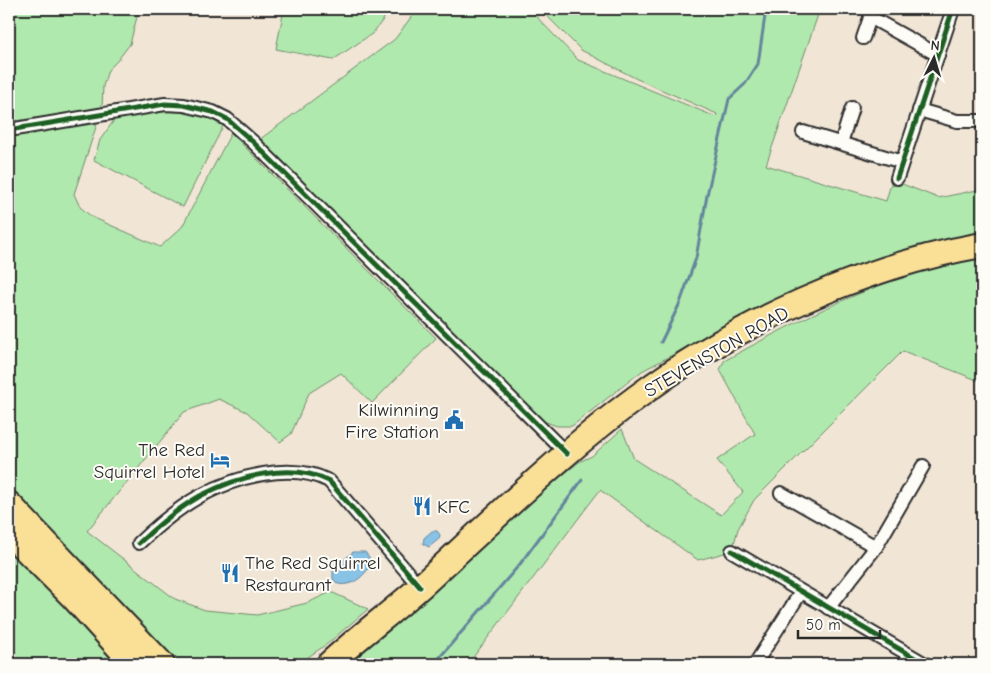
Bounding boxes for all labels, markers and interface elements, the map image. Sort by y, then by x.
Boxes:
north arrow [908,32,958,82]
text: N [930,37,940,54]
street label: STEVENSTON ROAD [640,302,793,402]
place label: Kilwinning Fire Station [345,399,439,443]
public building icon: Kilwinning Fire Station [443,409,465,431]
place label: The Red Squirrel Hotel [94,439,205,483]
hotel icon: The Red Squirrel Hotel [209,449,231,471]
restaurant icon: KFC [411,495,433,517]
place label: KFC [437,496,470,518]
place label: The Red Squirrel Restaurant [245,552,381,596]
restaurant icon: The Red Squirrel Restaurant [219,562,241,584]
scale bar [798,608,881,640]
text: 50 m [806,616,841,634]

